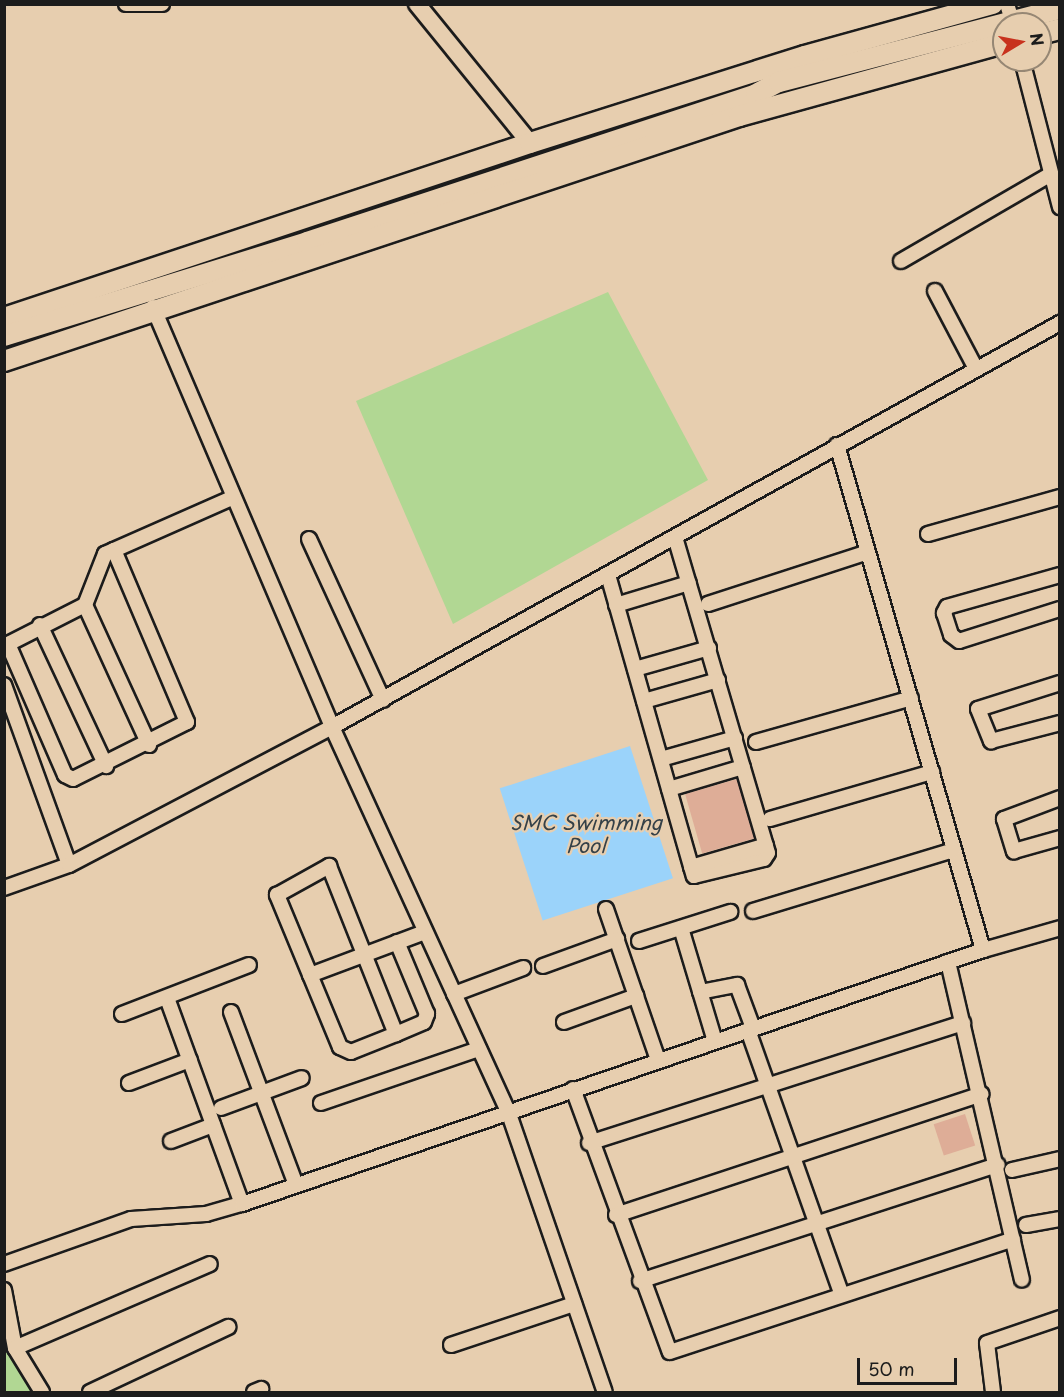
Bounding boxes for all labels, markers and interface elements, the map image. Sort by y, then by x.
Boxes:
north arrow [992,12,1052,72]
text: N [1025,31,1051,48]
water label: SMC Swimming Pool [510,810,662,857]
scale bar [860,1346,960,1384]
text: 50 m [868,1355,915,1382]

